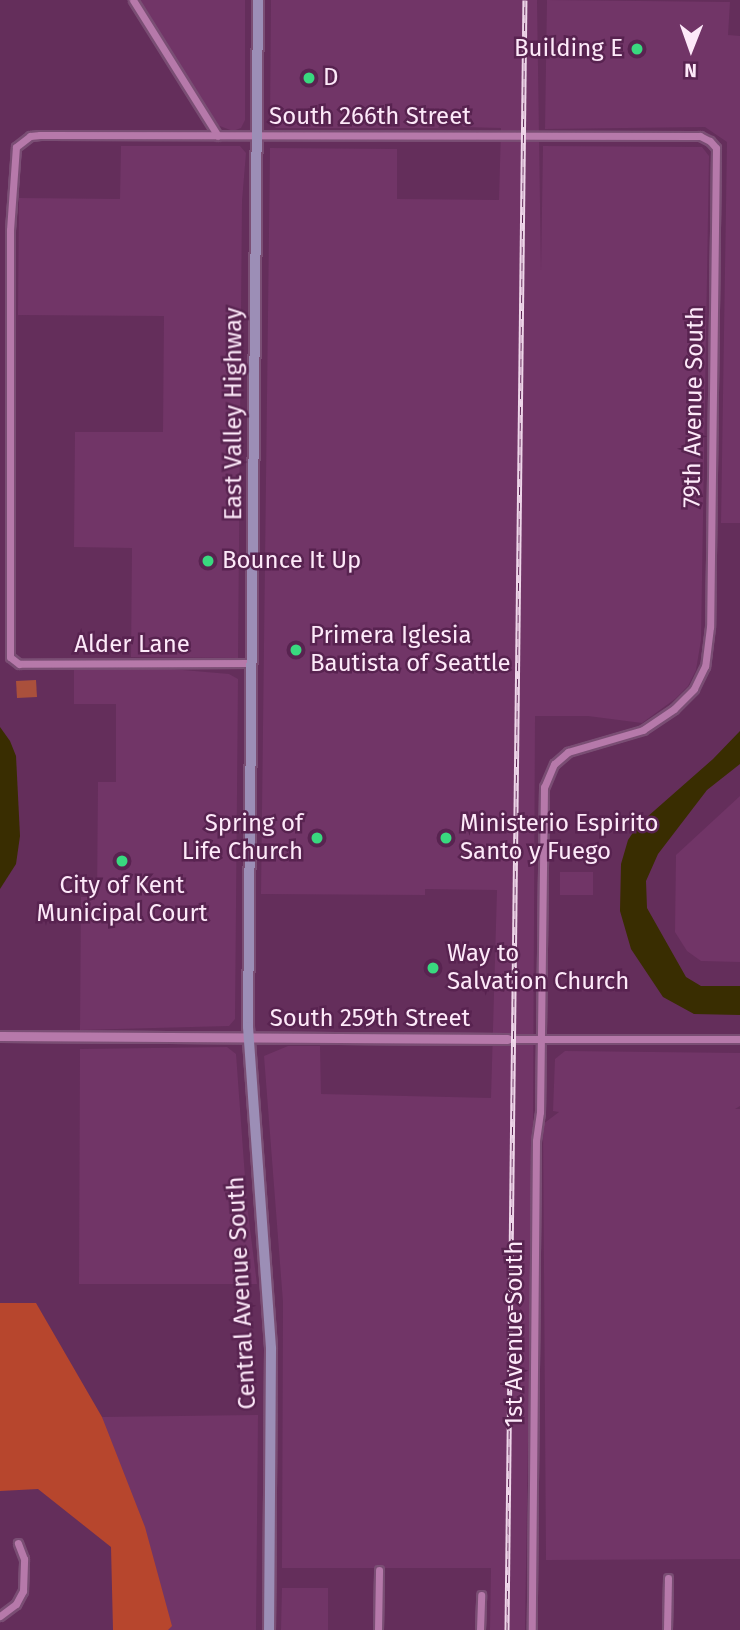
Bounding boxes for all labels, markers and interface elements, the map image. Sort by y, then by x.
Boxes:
north arrow [656,14,726,84]
place label: Building E [514,35,623,63]
marker: Building E [629,41,645,57]
text: N [684,59,697,82]
place label: D [323,64,338,92]
marker: D [301,70,317,86]
street label: South 266th Street [269,103,471,131]
street label: 79th Avenue South [678,306,710,508]
street label: East Valley Highway [220,308,248,520]
place label: Bounce It Up [222,547,361,575]
marker: Bounce It Up [200,553,216,569]
place label: Primera Iglesia Bautista of Seattle [310,622,511,678]
street label: Alder Lane [74,631,190,659]
marker: Primera Iglesia Bautista of Seattle [288,642,304,658]
place label: Spring of Life Church [182,810,303,866]
place label: Ministerio Espirito Santo y Fuego [460,810,659,866]
marker: Spring of Life Church [309,830,325,846]
marker: Ministerio Espirito Santo y Fuego [438,830,454,846]
marker: City of Kent Municipal Court [114,853,130,869]
place label: City of Kent Municipal Court [37,872,207,928]
place label: Way to Salvation Church [447,940,629,996]
marker: Way to Salvation Church [425,960,441,976]
street label: South 259th Street [270,1005,470,1033]
street label: Central Avenue South [222,1176,262,1410]
street label: 1st Avenue South [501,1241,529,1427]

